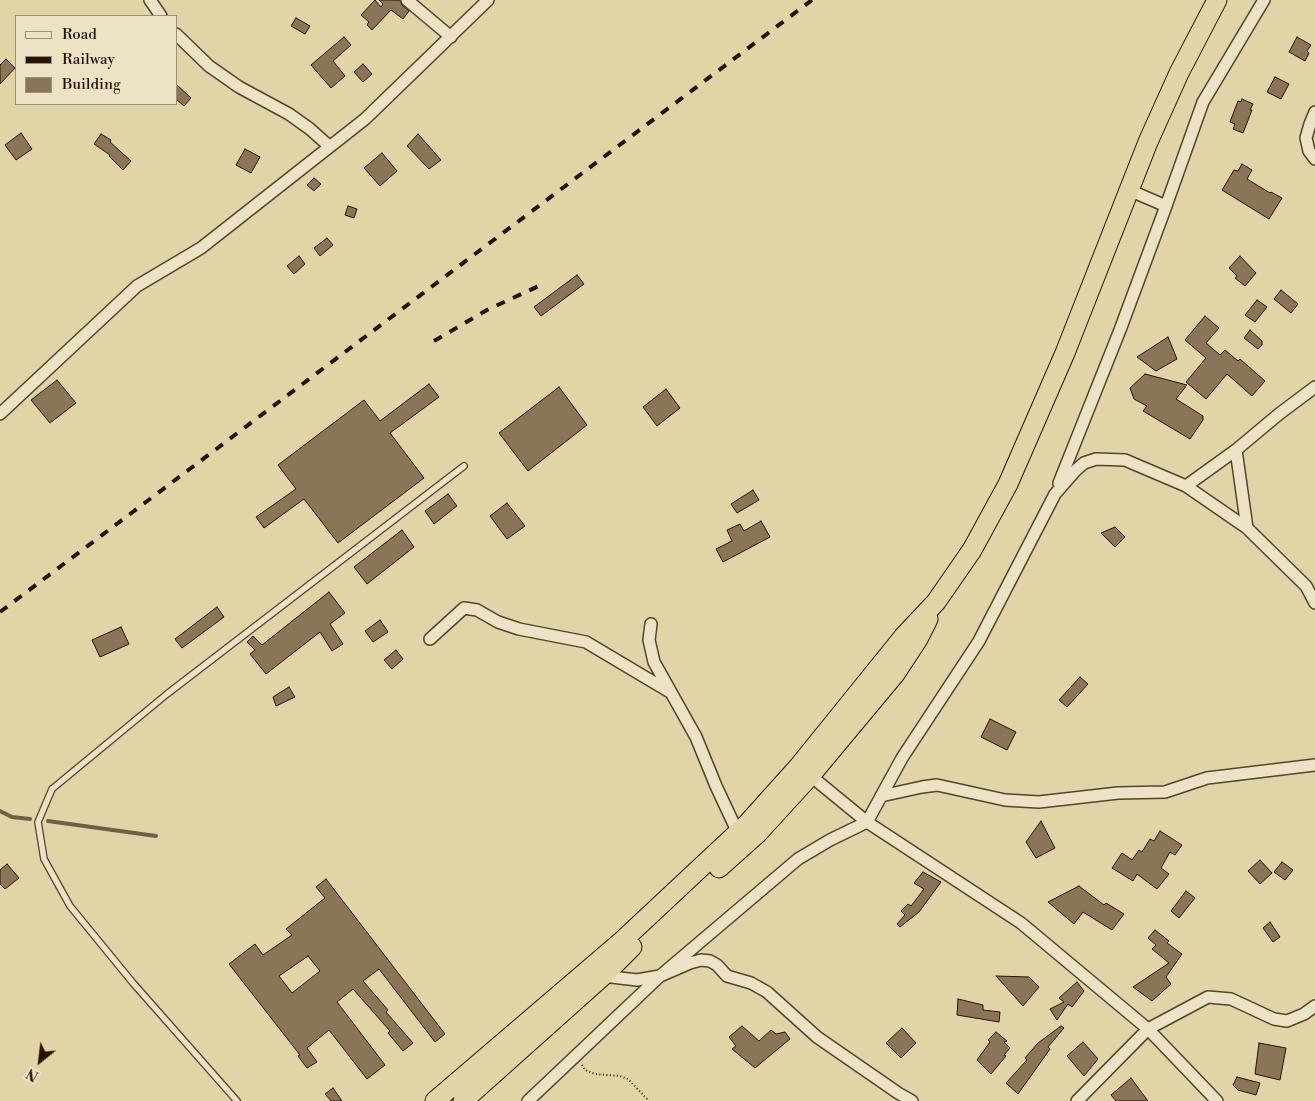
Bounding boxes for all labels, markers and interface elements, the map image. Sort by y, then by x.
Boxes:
legend [15,15,178,105]
text: Road [62,25,97,44]
text: Railway [62,50,115,69]
text: Building [62,75,121,94]
north arrow [15,1036,65,1086]
text: N [24,1064,42,1085]

